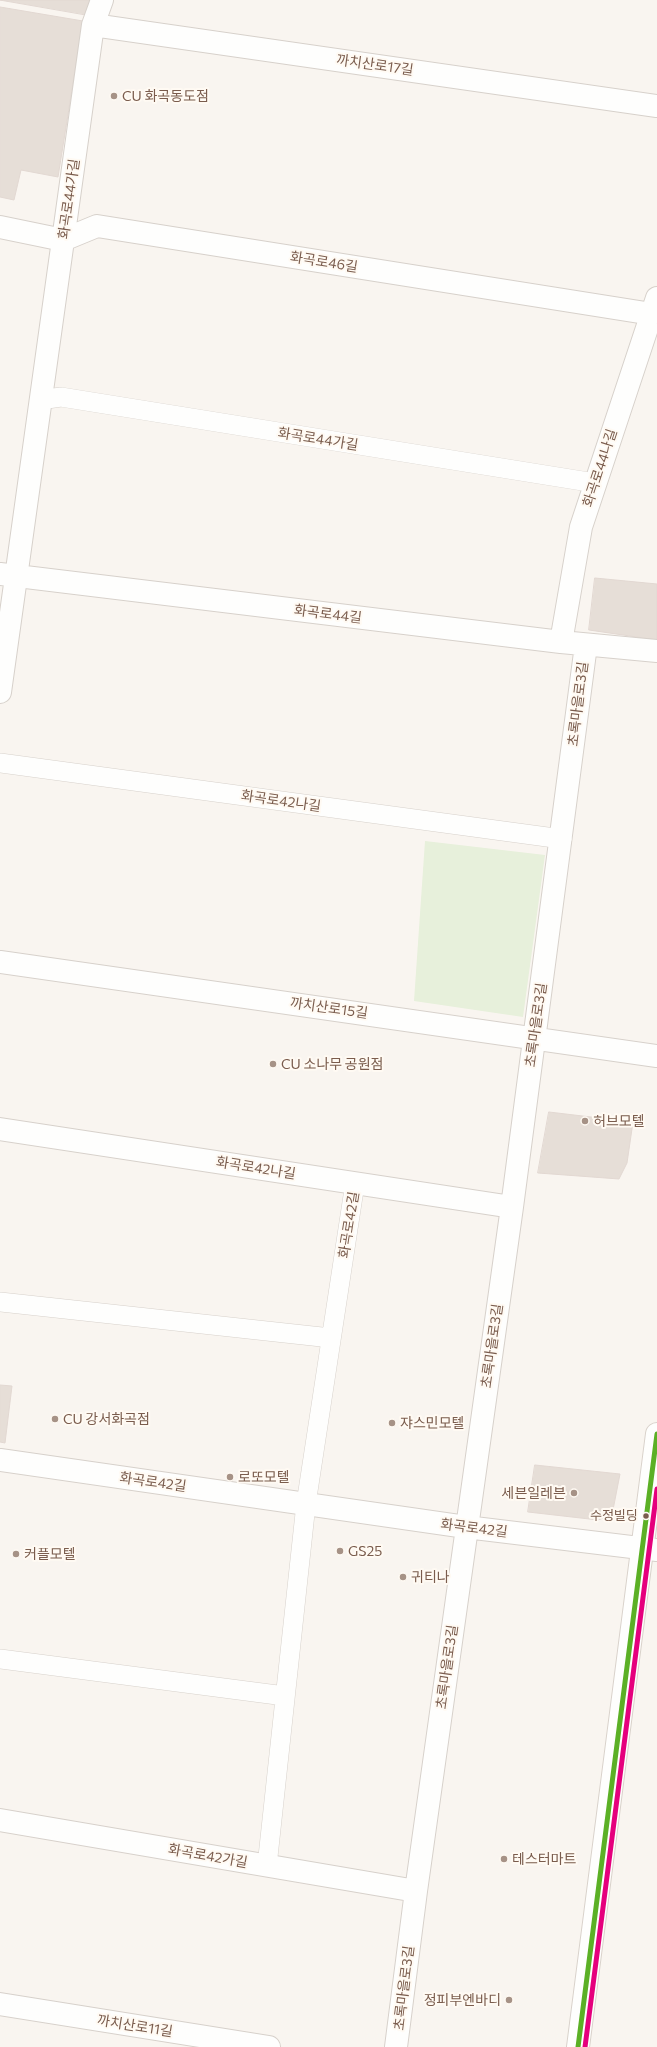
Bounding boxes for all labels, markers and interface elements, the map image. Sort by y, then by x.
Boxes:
street label: 까치산로17길 [335,51,415,79]
place label: CU 화곡동도점 [122,88,209,104]
marker: CU 화곡동도점 [109,91,119,101]
street label: 화곡로44가길 [55,158,83,240]
street label: 화곡로46길 [289,248,359,276]
street label: 화곡로44가길 [277,424,359,454]
street label: 화곡로44나길 [579,427,621,509]
street label: 화곡로44길 [293,601,363,627]
street label: 초록마을로3길 [564,661,592,747]
street label: 화곡로42나길 [240,787,322,815]
street label: 초록마을로3길 [522,982,550,1068]
street label: 까치산로15길 [289,994,369,1022]
place label: CU 소나무 공원점 [281,1056,383,1072]
marker: CU 소나무 공원점 [268,1059,278,1069]
place label: 허브모텔 [593,1113,645,1129]
marker: 허브모텔 [580,1116,590,1126]
street label: 화곡로42나길 [215,1153,297,1183]
street label: 화곡로42길 [335,1190,363,1260]
street label: 초록마을로3길 [478,1303,506,1389]
place label: CU 강서화곡점 [63,1411,150,1427]
marker: CU 강서화곡점 [50,1414,60,1424]
place label: 쟈스민모텔 [400,1415,464,1431]
marker: 쟈스민모텔 [387,1418,397,1428]
street label: 화곡로42길 [118,1469,188,1495]
place label: 로또모텔 [238,1469,290,1485]
marker: 로또모텔 [225,1472,235,1482]
place label: 세븐일레븐 [502,1485,566,1501]
marker: 세븐일레븐 [569,1488,579,1498]
place label: 수정빌딩 [590,1508,638,1524]
marker: 수정빌딩 [641,1511,651,1521]
street label: 화곡로42길 [439,1516,509,1540]
place label: GS25 [348,1543,382,1559]
place label: 커플모텔 [24,1546,76,1562]
marker: GS25 [335,1546,345,1556]
marker: 커플모텔 [11,1549,21,1559]
place label: 귀티나 [411,1569,450,1585]
marker: 귀티나 [398,1572,408,1582]
street label: 초록마을로3길 [433,1624,461,1710]
street label: 화곡로42가길 [167,1841,249,1871]
place label: 테스터마트 [512,1851,576,1867]
marker: 테스터마트 [499,1854,509,1864]
street label: 초록마을로3길 [390,1945,418,2031]
place label: 정피부엔바디 [424,1992,501,2008]
marker: 정피부엔바디 [504,1995,514,2005]
street label: 까치산로11길 [96,2012,174,2040]

